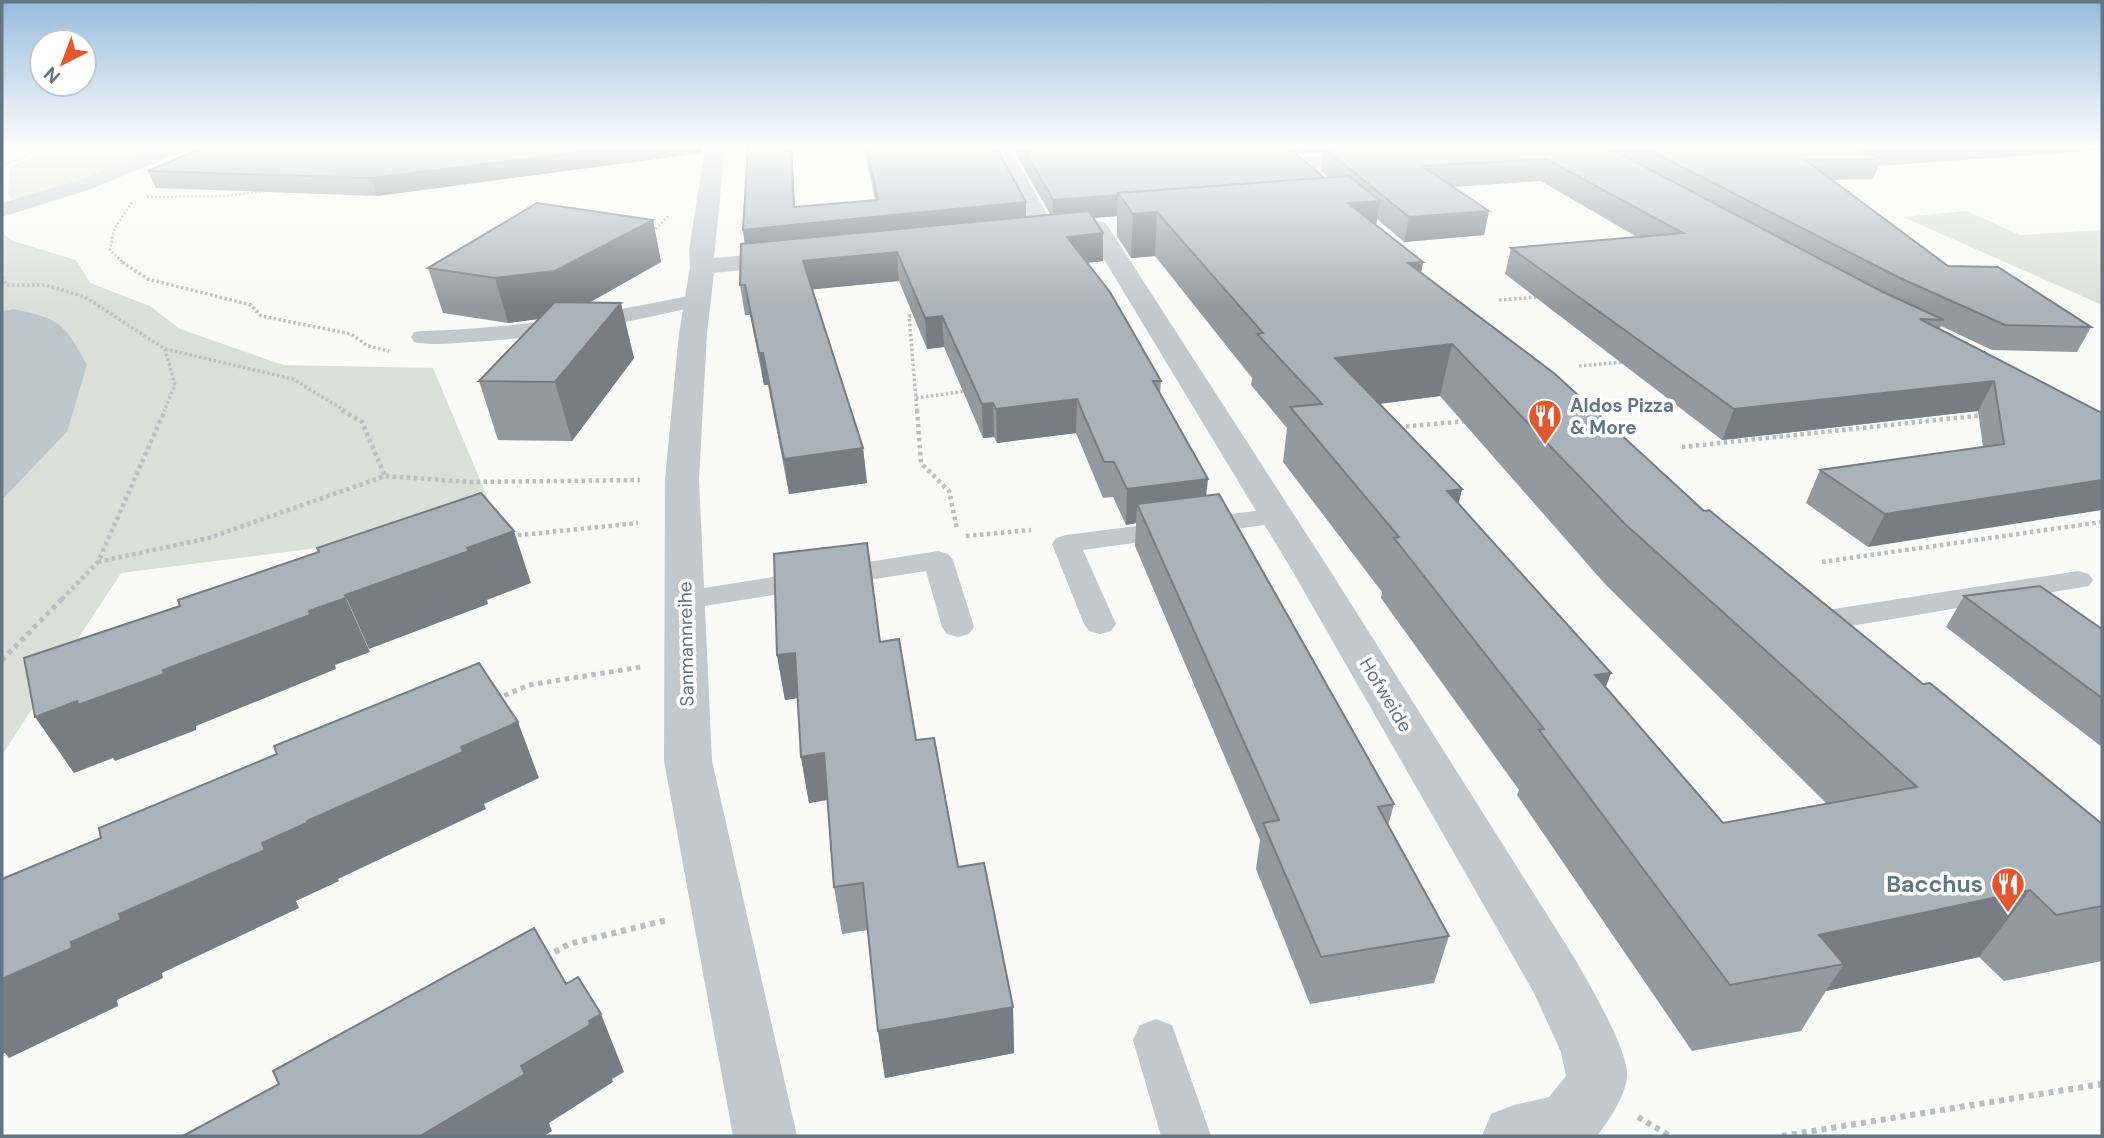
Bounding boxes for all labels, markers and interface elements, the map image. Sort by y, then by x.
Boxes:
north arrow [28,28,98,98]
text: N [38,61,65,89]
place label: Aldos Pizza & More [1570,393,1674,440]
restaurant icon: Aldos Pizza & More [1526,397,1564,446]
street label: Sanmannreihe [672,581,700,707]
street label: Hofweide [1354,653,1418,737]
restaurant icon: Bacchus [1989,865,2027,914]
place label: Bacchus [1886,869,1983,899]

